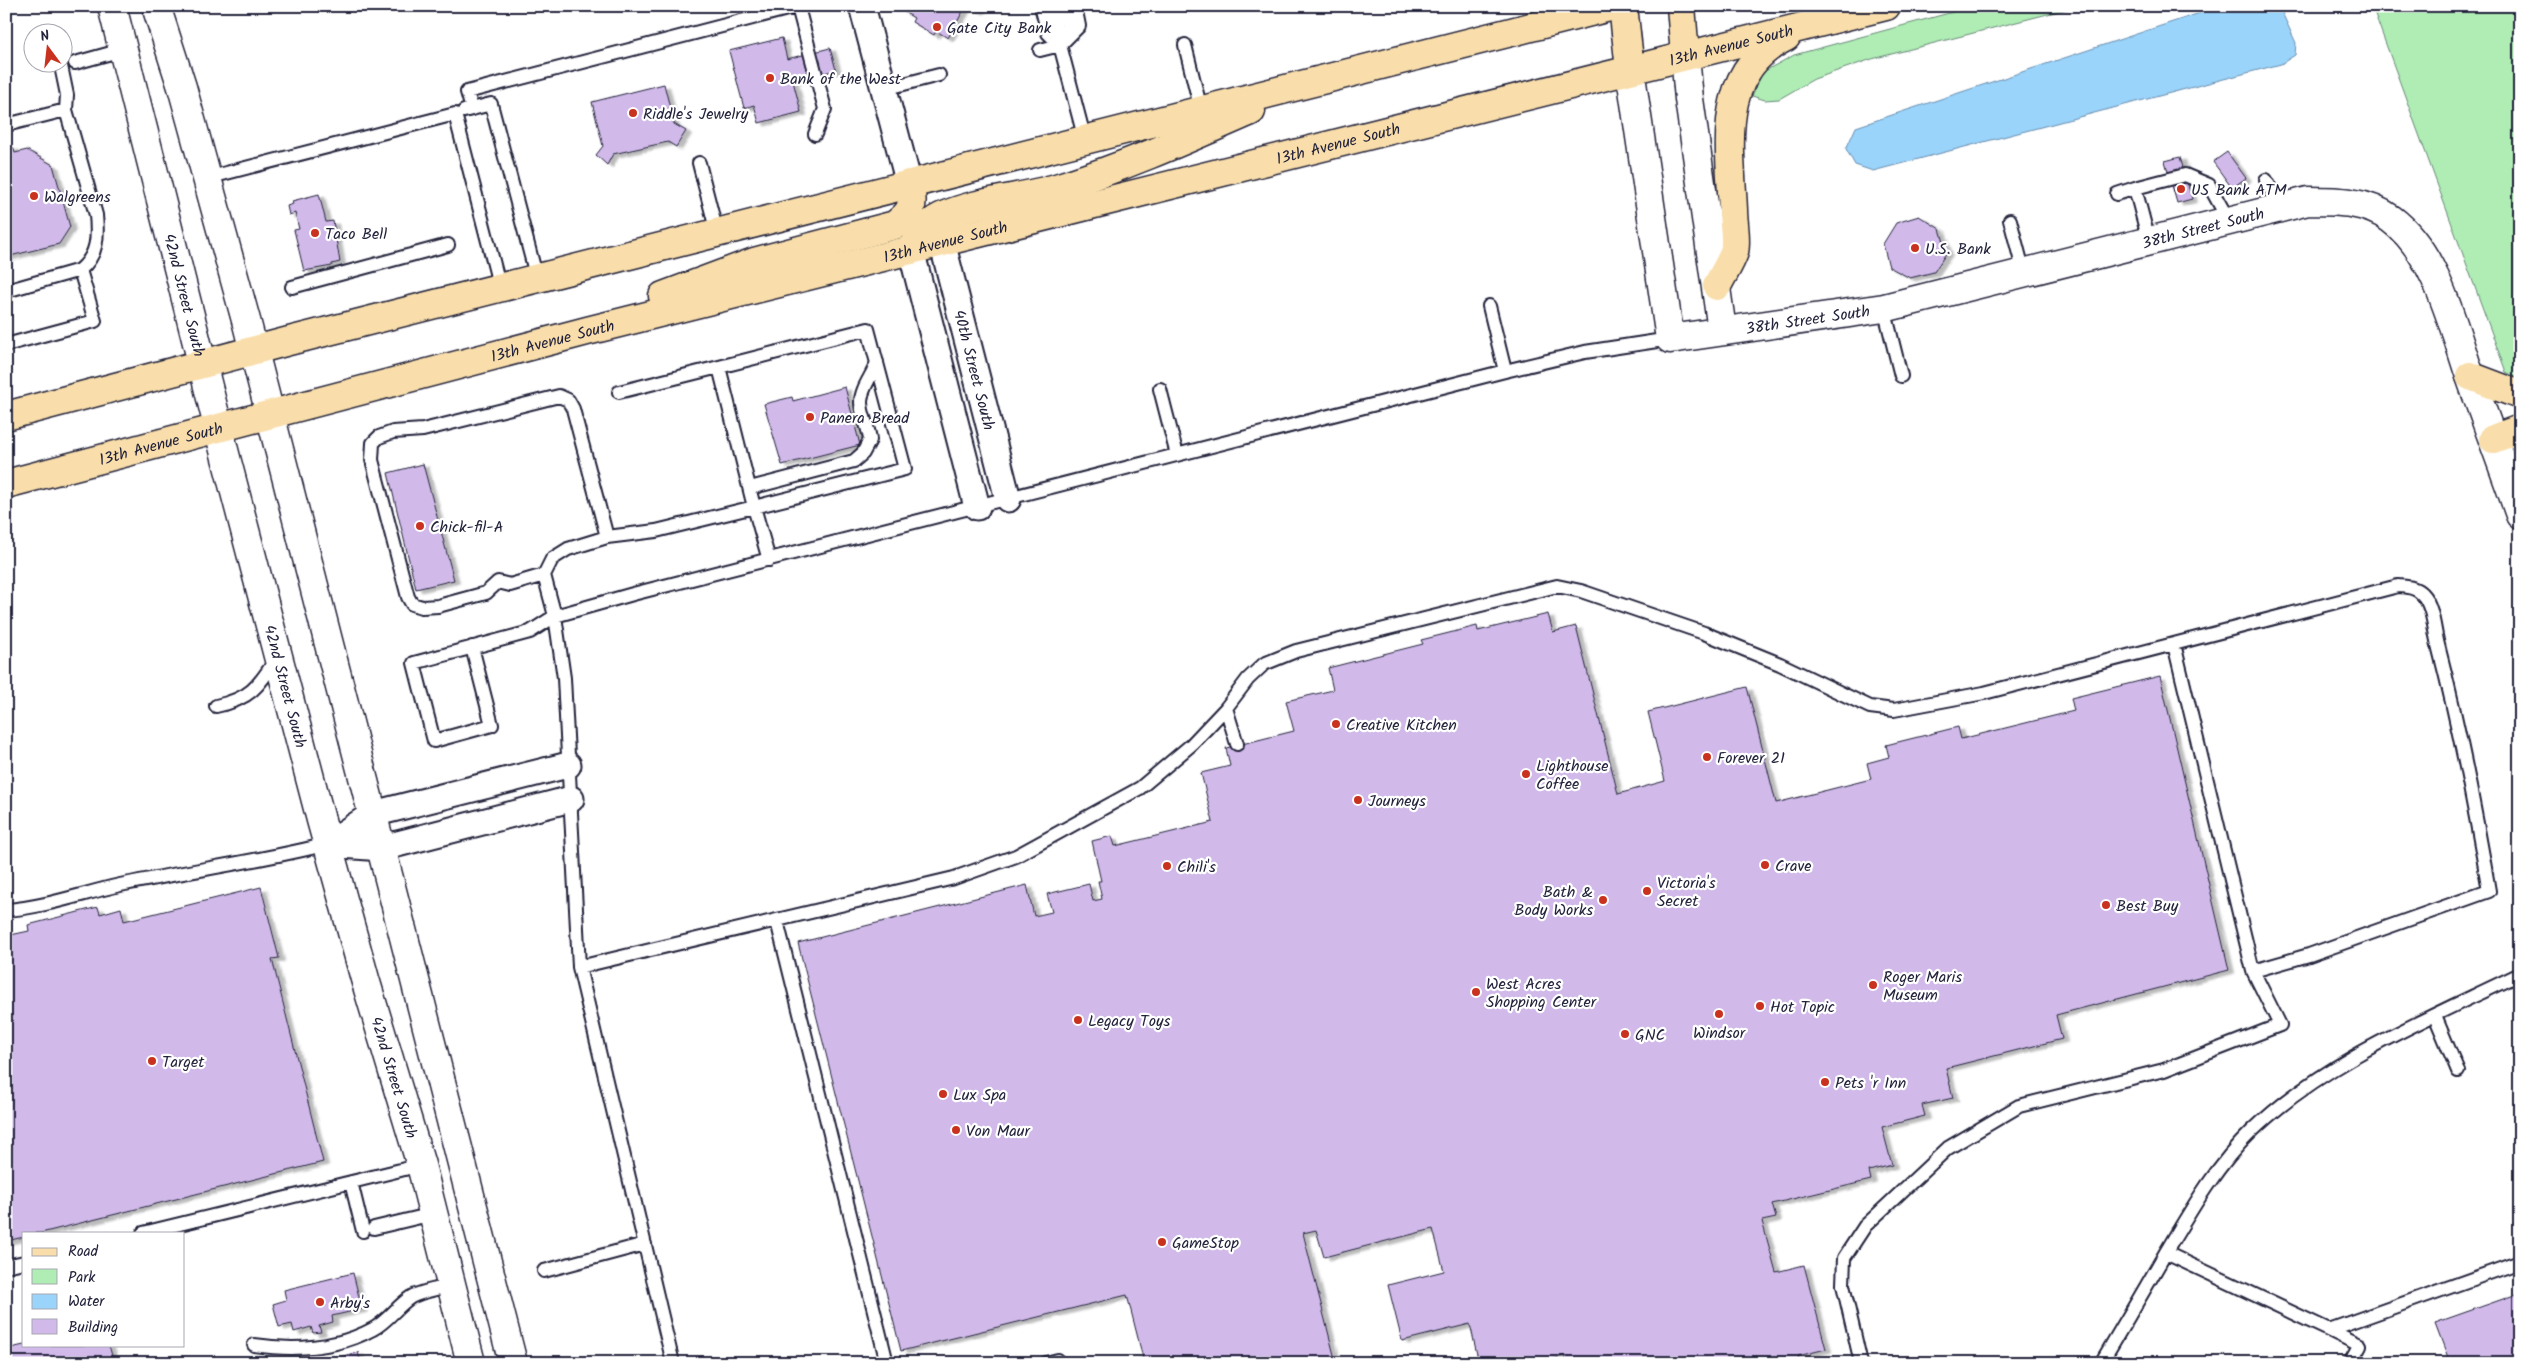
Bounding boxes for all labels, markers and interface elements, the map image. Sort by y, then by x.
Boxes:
place label: Gate City Bank [947,16,1052,41]
street label: 13th Avenue South [1667,19,1796,74]
marker: Gate City Bank [931,21,943,33]
north arrow [22,22,72,72]
text: N [38,25,52,48]
place label: Bank of the West [780,67,902,92]
marker: Bank of the West [764,72,776,84]
place label: Riddle's Jewelry [643,102,749,127]
marker: Riddle's Jewelry [627,107,639,119]
street label: 13th Avenue South [1274,117,1403,172]
place label: US Bank ATM [2191,178,2287,203]
marker: US Bank ATM [2175,183,2187,195]
place label: Walgreens [44,185,111,210]
marker: Walgreens [28,190,40,202]
street label: 38th Street South [2139,202,2267,256]
street label: 13th Avenue South [881,215,1010,270]
place label: Taco Bell [325,222,387,247]
marker: Taco Bell [309,227,321,239]
street label: 42nd Street South [156,231,211,360]
place label: U.S. Bank [1925,237,1991,262]
marker: U.S. Bank [1909,242,1921,254]
street label: 38th Street South [1744,299,1872,342]
street label: 40th Street South [946,307,1001,433]
street label: 13th Avenue South [488,314,617,370]
place label: Panera Bread [820,406,910,431]
marker: Panera Bread [804,411,816,423]
street label: 13th Avenue South [96,416,226,473]
place label: Chick-fil-A [430,515,504,540]
marker: Chick-fil-A [414,520,426,532]
street label: 42nd Street South [256,622,313,751]
place label: Creative Kitchen [1346,713,1457,738]
marker: Creative Kitchen [1330,718,1342,730]
place label: Forever 21 [1717,746,1785,771]
marker: Forever 21 [1701,751,1713,763]
place label: Lighthouse Coffee [1536,754,1608,797]
marker: Lighthouse Coffee [1520,768,1532,780]
place label: Journeys [1368,789,1426,814]
marker: Journeys [1352,794,1364,806]
place label: Crave [1775,854,1811,879]
place label: Chili's [1177,855,1216,880]
marker: Crave [1759,859,1771,871]
marker: Chili's [1161,860,1173,872]
place label: Victoria's Secret [1657,871,1716,914]
place label: Bath & Body Works [1514,880,1593,923]
marker: Victoria's Secret [1641,885,1653,897]
marker: Bath & Body Works [1597,894,1609,906]
place label: Best Buy [2116,894,2179,919]
marker: Best Buy [2100,899,2112,911]
place label: Roger Maris Museum [1883,965,1962,1008]
place label: West Acres Shopping Center [1486,972,1598,1015]
marker: Roger Maris Museum [1867,979,1879,991]
marker: West Acres Shopping Center [1470,986,1482,998]
place label: Hot Topic [1770,995,1835,1020]
marker: Hot Topic [1754,1000,1766,1012]
marker: Windsor [1713,1008,1725,1020]
place label: Legacy Toys [1088,1009,1170,1034]
street label: 42nd Street South [363,1014,423,1142]
marker: Legacy Toys [1072,1014,1084,1026]
place label: Windsor [1693,1021,1747,1046]
place label: GNC [1635,1023,1665,1048]
marker: GNC [1619,1028,1631,1040]
place label: Target [162,1050,205,1075]
marker: Target [146,1055,158,1067]
place label: Pets 'r Inn [1835,1071,1906,1096]
marker: Pets 'r Inn [1819,1076,1831,1088]
place label: Lux Spa [953,1083,1006,1108]
marker: Lux Spa [937,1088,949,1100]
place label: Von Maur [966,1119,1032,1144]
marker: Von Maur [950,1124,962,1136]
place label: GameStop [1172,1231,1239,1256]
legend [22,1232,185,1346]
marker: GameStop [1156,1236,1168,1248]
text: Road [68,1240,99,1264]
text: Park [68,1266,96,1290]
text: Water [68,1290,105,1314]
place label: Arby's [330,1291,370,1316]
marker: Arby's [314,1296,326,1308]
text: Building [68,1316,118,1340]

